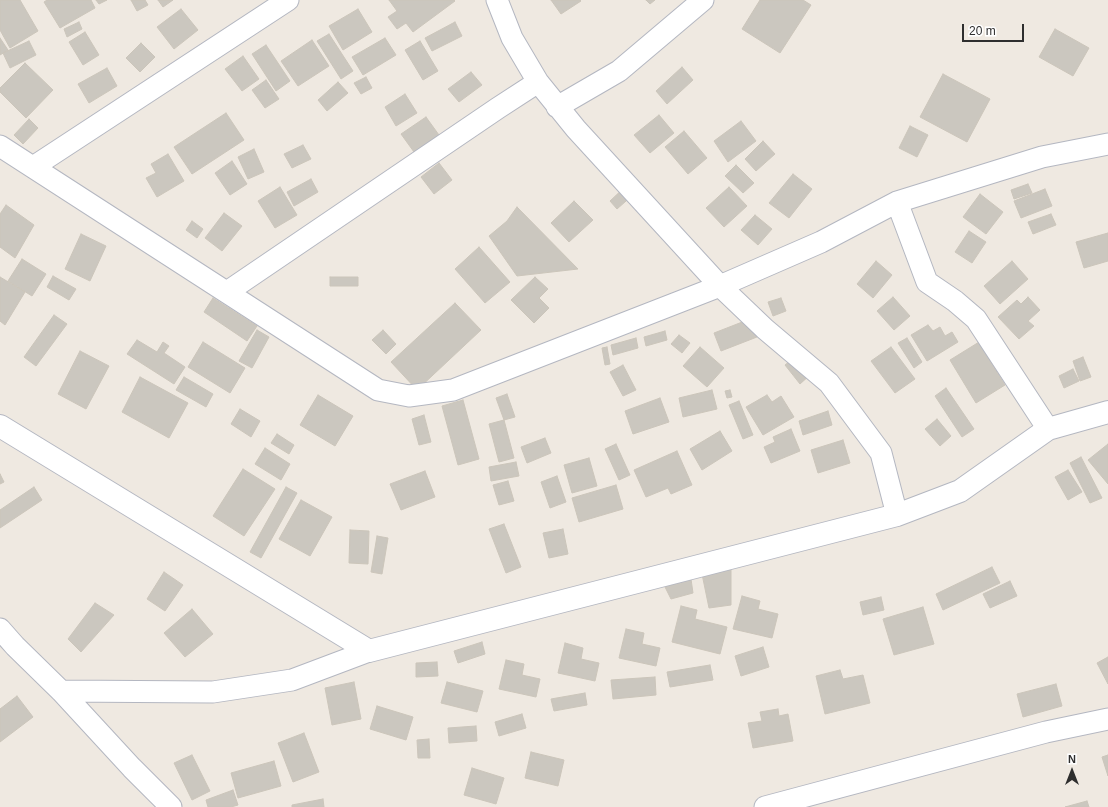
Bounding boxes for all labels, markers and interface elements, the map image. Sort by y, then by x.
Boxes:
scale bar [964,16,1026,42]
text: 20 m [969,24,996,38]
north arrow [1052,751,1092,791]
text: N [1068,753,1076,765]

